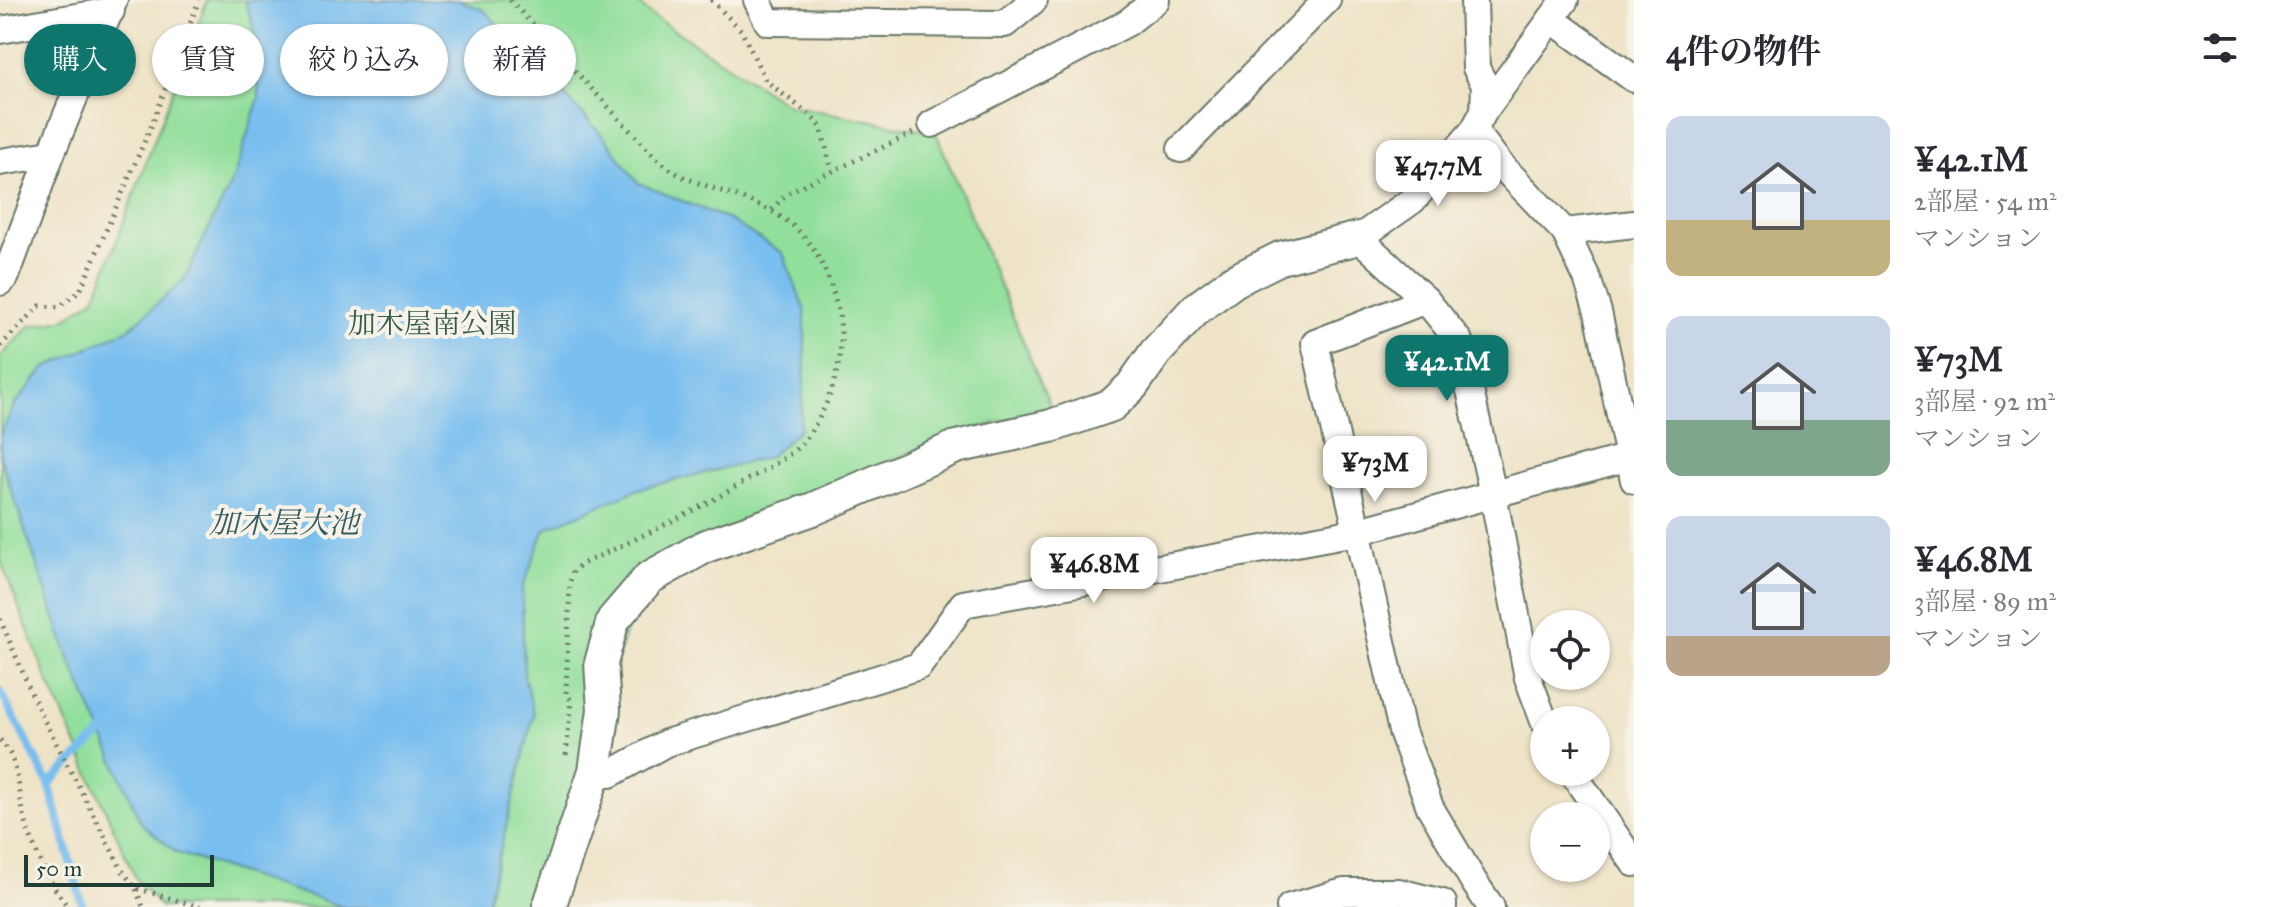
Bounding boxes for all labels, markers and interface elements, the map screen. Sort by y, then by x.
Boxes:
chip: 購入 [24,24,136,96]
chip: 賃貸 [152,24,264,96]
chip: 絞り込み [280,24,448,96]
chip: 新着 [464,24,576,96]
icon: filters [2198,26,2242,70]
text: 4件の物件 [1666,31,1821,72]
text: ¥42.1M [1914,139,2028,180]
pin: ¥47.7M [1373,140,1503,208]
icon: home [1730,148,1826,244]
text: ¥47.7M [1394,150,1482,182]
text: 2部屋 · 54 m² [1914,185,2057,217]
text: マンション [1914,222,2043,254]
park label: 加木屋南公園 [348,306,516,341]
pin: ¥42.1M [1382,335,1512,403]
text: ¥73M [1914,339,2003,380]
text: ¥42.1M [1403,345,1491,377]
icon: home [1730,348,1826,444]
text: 3部屋 · 92 m² [1914,385,2055,417]
text: マンション [1914,422,2043,454]
pin: ¥73M [1328,436,1422,504]
text: ¥73M [1341,446,1409,478]
water label: 加木屋大池 [209,505,362,541]
pin: ¥46.8M [1029,537,1159,605]
text: ¥46.8M [1914,539,2033,580]
text: ¥46.8M [1049,547,1139,579]
icon: home [1730,548,1826,644]
text: 3部屋 · 89 m² [1914,585,2056,617]
map controls [1530,610,1610,882]
button: locate [1530,610,1610,690]
text: マンション [1914,622,2043,654]
button: + [1530,706,1610,786]
button: − [1530,802,1610,882]
scale bar [24,851,214,887]
text: 50 m [36,855,82,882]

